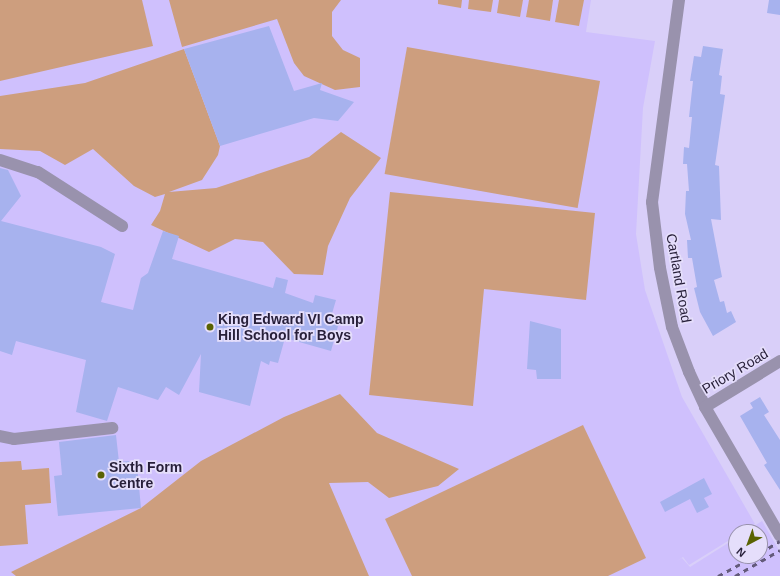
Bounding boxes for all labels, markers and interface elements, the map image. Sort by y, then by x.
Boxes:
street label: Cartland Road [663,232,695,324]
place label: King Edward VI Camp Hill School for Boys [218,311,363,344]
marker: King Edward VI Camp Hill School for Boys [205,322,215,332]
street label: Priory Road [699,345,771,397]
place label: Sixth Form Centre [109,459,182,492]
marker: Sixth Form Centre [96,470,106,480]
north arrow [728,524,768,564]
text: N [734,545,748,559]

